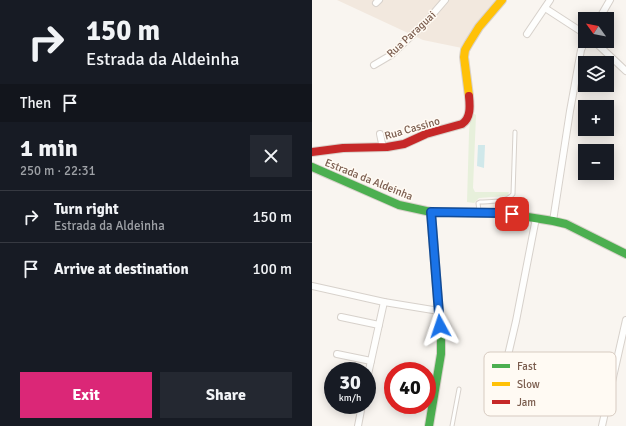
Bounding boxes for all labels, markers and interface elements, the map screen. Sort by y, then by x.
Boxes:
street label: Rua Paraguai [384,9,438,60]
north arrow [578,12,614,48]
map controls [578,12,614,180]
text: 150 m [86,14,160,48]
icon: right [20,16,72,68]
text: Estrada da Aldeinha [86,48,239,70]
button: layers [578,56,614,92]
icon: arrive [59,92,81,114]
text: Then [20,94,51,112]
button: + [578,100,614,136]
street label: Rua Cassino [383,114,442,143]
text: 1 min [20,133,78,163]
button: close [250,135,292,177]
button: − [578,144,614,180]
street label: Estrada da Aldeinha [323,156,415,203]
text: 250 m · 22:31 [20,163,96,179]
pin [495,197,529,231]
text: Turn right [54,200,119,218]
icon: arrive [501,203,523,225]
icon: right [20,206,42,228]
text: 150 m [252,208,292,226]
text: Estrada da Aldeinha [54,218,165,234]
icon: arrive [20,258,42,280]
text: Arrive at destination [54,260,189,278]
text: 100 m [252,260,292,278]
position arrow [419,305,461,347]
legend [484,352,616,416]
text: Fast [517,360,537,373]
speed limit sign: 40 [384,362,436,414]
text: 30 [339,370,361,395]
button: Exit [20,372,152,418]
button: Share [160,372,292,418]
text: Slow [517,378,540,391]
text: km/h [339,392,361,404]
text: Jam [517,396,536,409]

